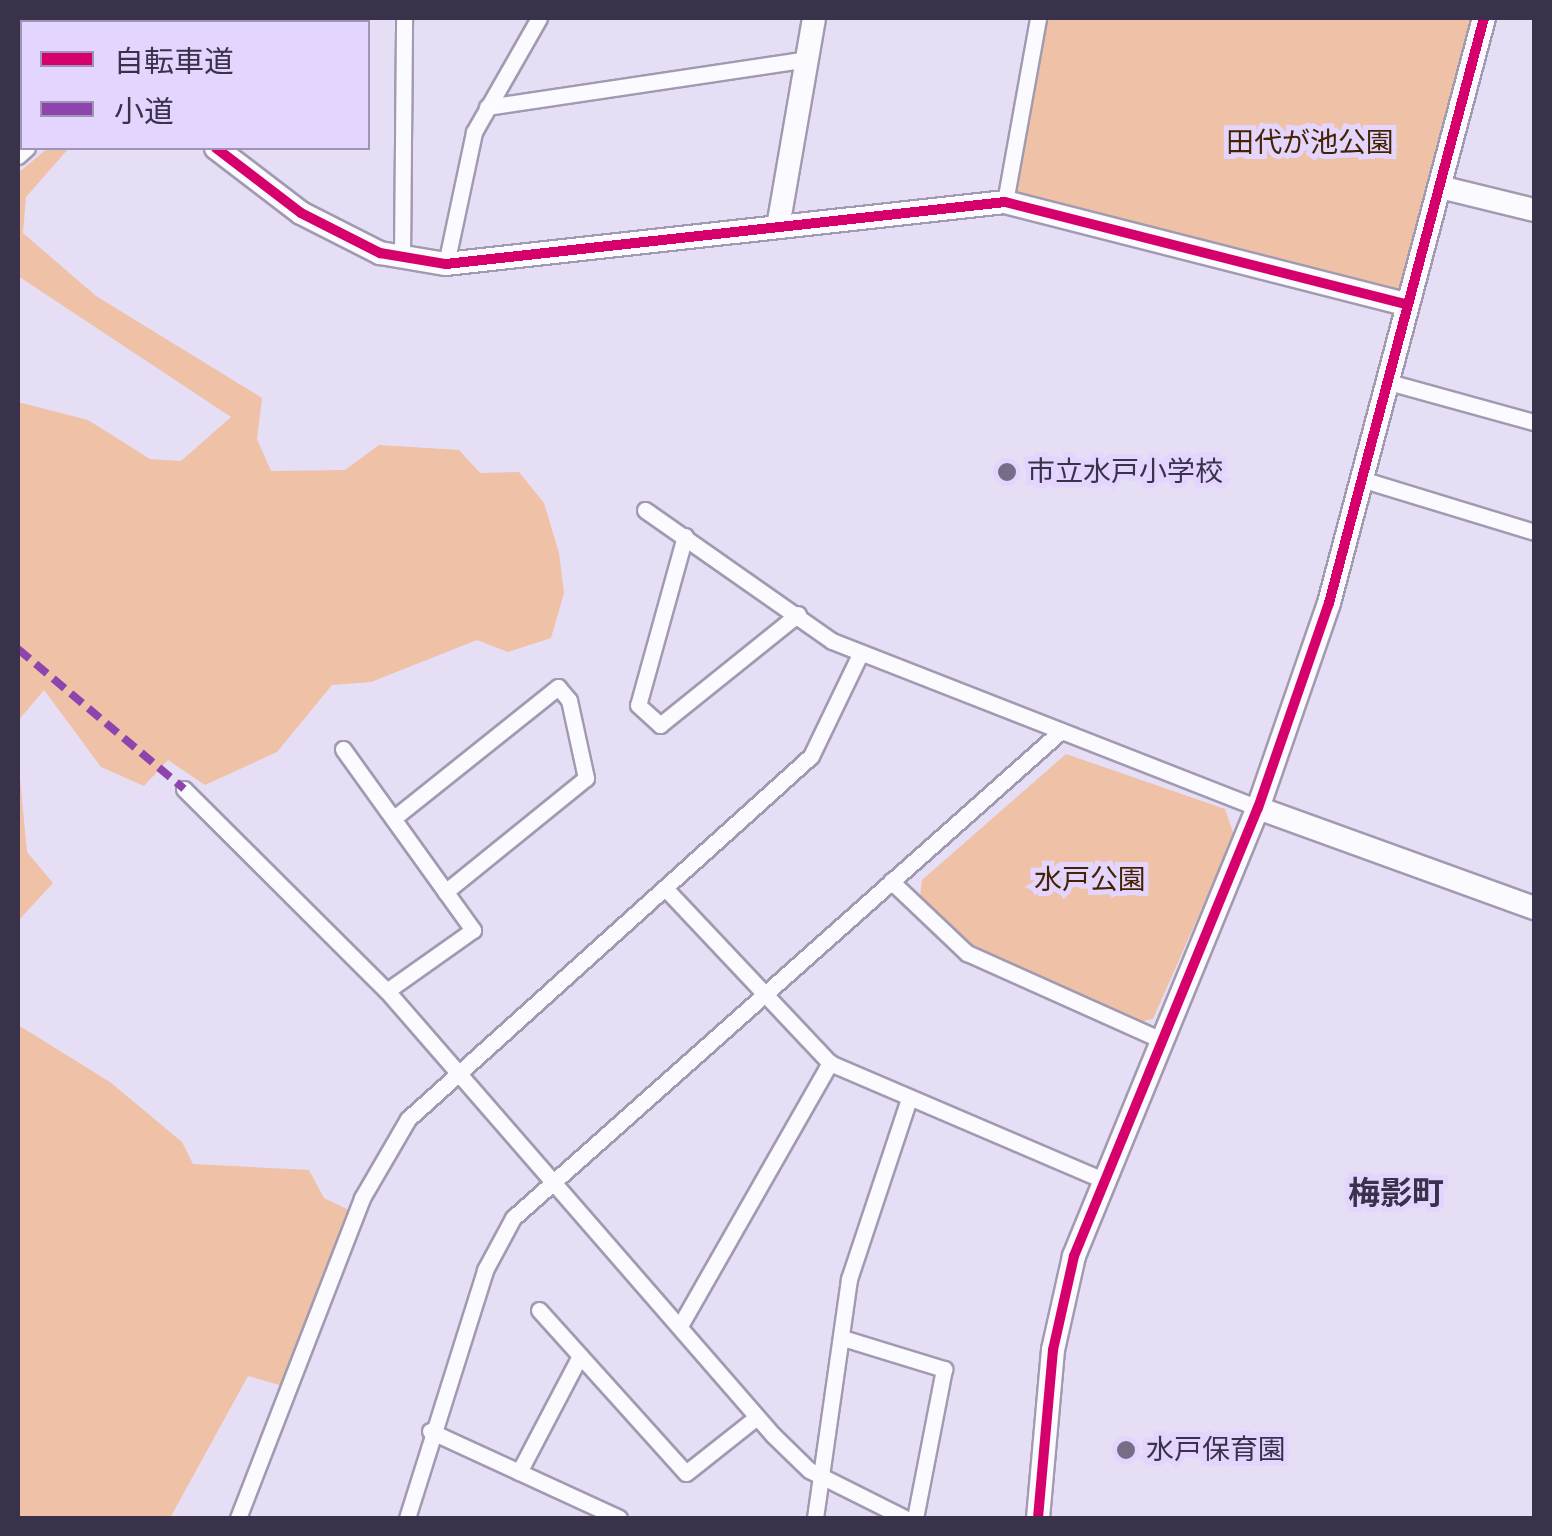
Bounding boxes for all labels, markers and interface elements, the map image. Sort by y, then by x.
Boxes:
legend [20,20,370,150]
text: 自転車道 [114,45,234,78]
text: 小道 [114,95,174,128]
park label: 田代が池公園 [1226,126,1394,160]
place label: 市立水戸小学校 [1027,455,1223,489]
marker: 市立水戸小学校 [996,461,1018,483]
park label: 水戸公園 [1034,863,1146,897]
district label: 梅影町 [1348,1174,1444,1212]
place label: 水戸保育園 [1146,1433,1286,1467]
marker: 水戸保育園 [1115,1439,1137,1461]

